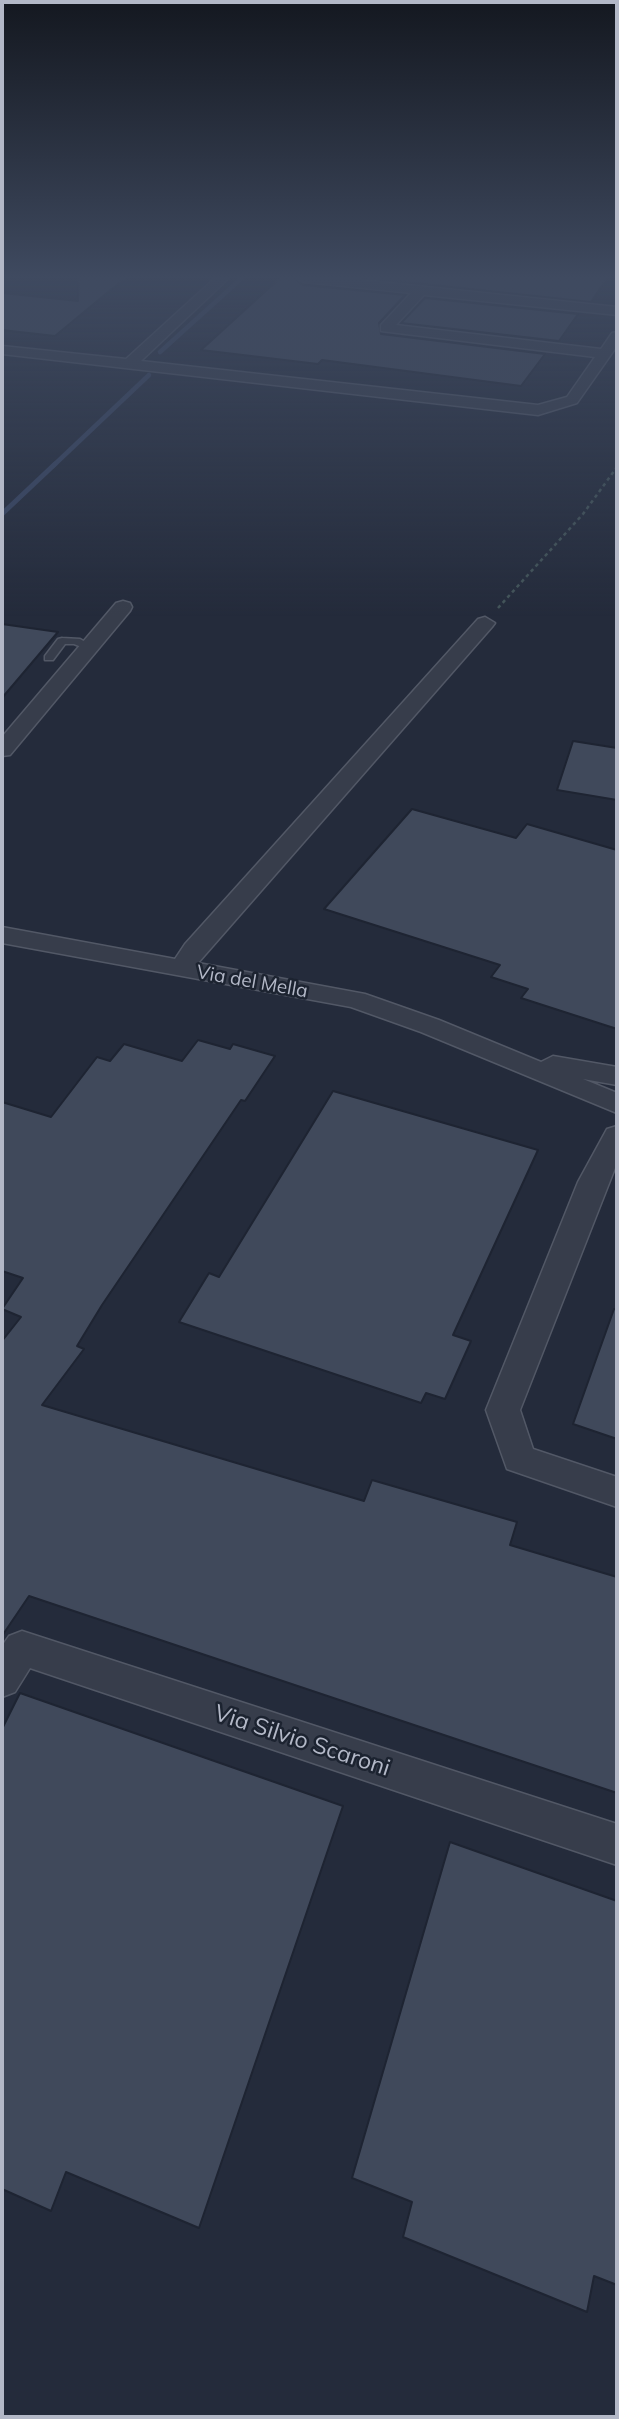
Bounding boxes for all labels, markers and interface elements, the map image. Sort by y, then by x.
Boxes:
street label: Via del Mella [195,961,309,1003]
street label: Via Silvio Scaroni [211,1700,393,1782]

